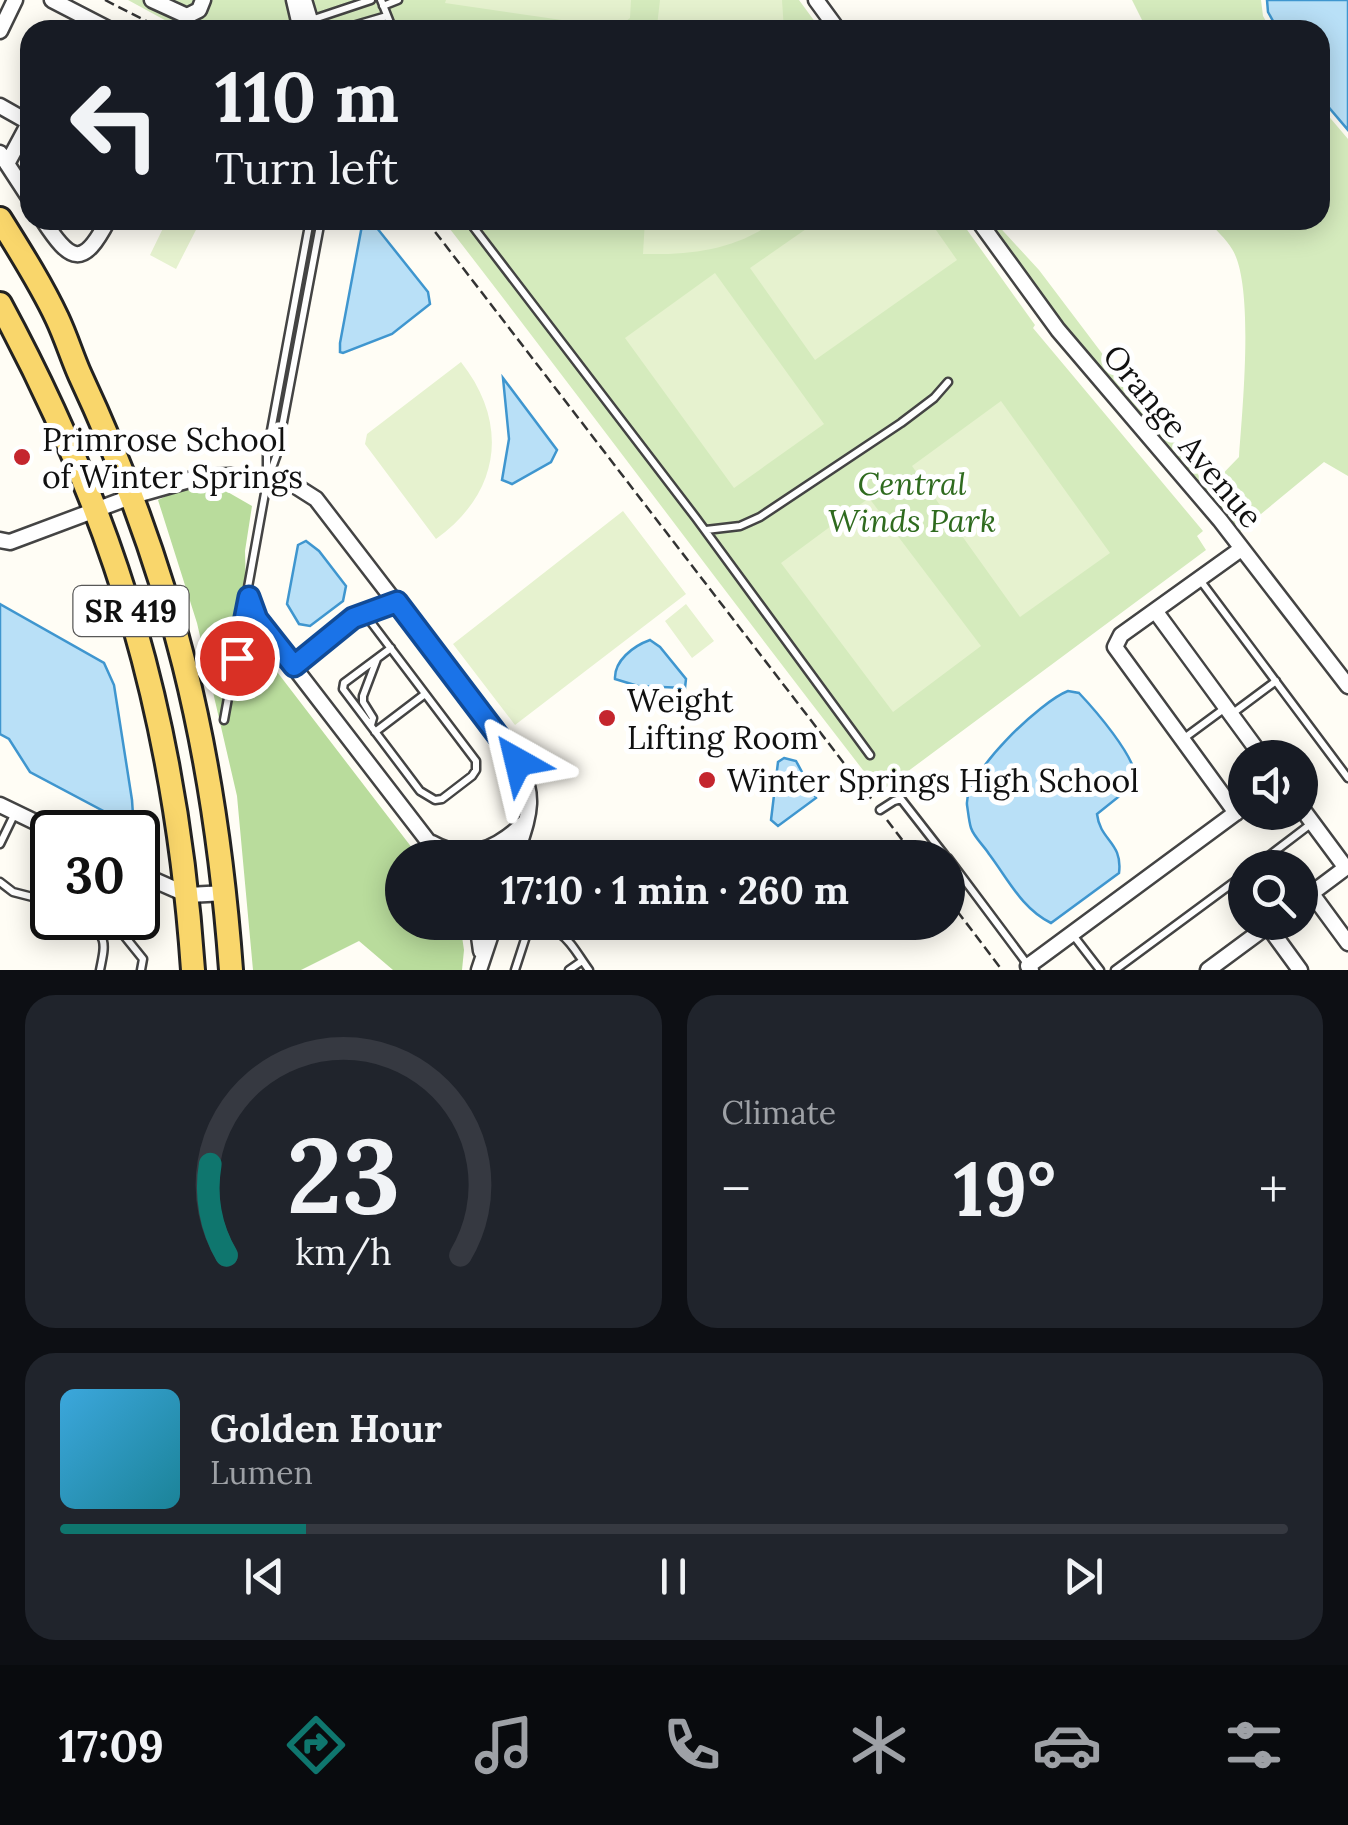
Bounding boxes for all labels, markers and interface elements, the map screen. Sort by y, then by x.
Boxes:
text: 110 m [215,52,399,141]
icon: left [50,60,180,190]
text: Turn left [215,139,398,196]
street label: Orange Avenue [1094,336,1272,536]
place label: Primrose School of Winter Springs [42,419,303,497]
marker: Primrose School of Winter Springs [11,446,33,468]
park label: Central Winds Park [828,463,996,541]
road number: SR 419 [74,586,188,636]
pin [195,616,280,701]
icon: arrive [210,631,265,686]
place label: Weight Lifting Room [627,680,819,758]
marker: Weight Lifting Room [596,707,618,729]
position arrow [466,710,570,814]
map controls [1228,740,1318,940]
button: sound [1228,740,1318,830]
place label: Winter Springs High School [727,760,1139,801]
marker: Winter Springs High School [696,769,718,791]
speed limit sign: 30 [30,810,160,940]
button: search [1228,850,1318,940]
text: 17:10 · 1 min · 260 m [501,866,849,914]
text: Climate [722,1092,836,1133]
text: 23 [286,1108,400,1241]
text: 19° [954,1141,1056,1237]
text: − [722,1154,751,1224]
text: + [1259,1154,1288,1224]
text: km/h [295,1229,392,1275]
text: Golden Hour [210,1404,442,1452]
text: Lumen [210,1452,313,1493]
icon: previous [237,1549,292,1604]
icon: pause [646,1549,701,1604]
icon: next [1056,1549,1111,1604]
icon: directions [281,1710,351,1780]
icon: music [469,1710,539,1780]
icon: phone [657,1710,727,1780]
icon: climate [844,1710,914,1780]
icon: car [1032,1710,1102,1780]
icon: filters [1219,1710,1289,1780]
text: 17:09 [59,1717,164,1774]

